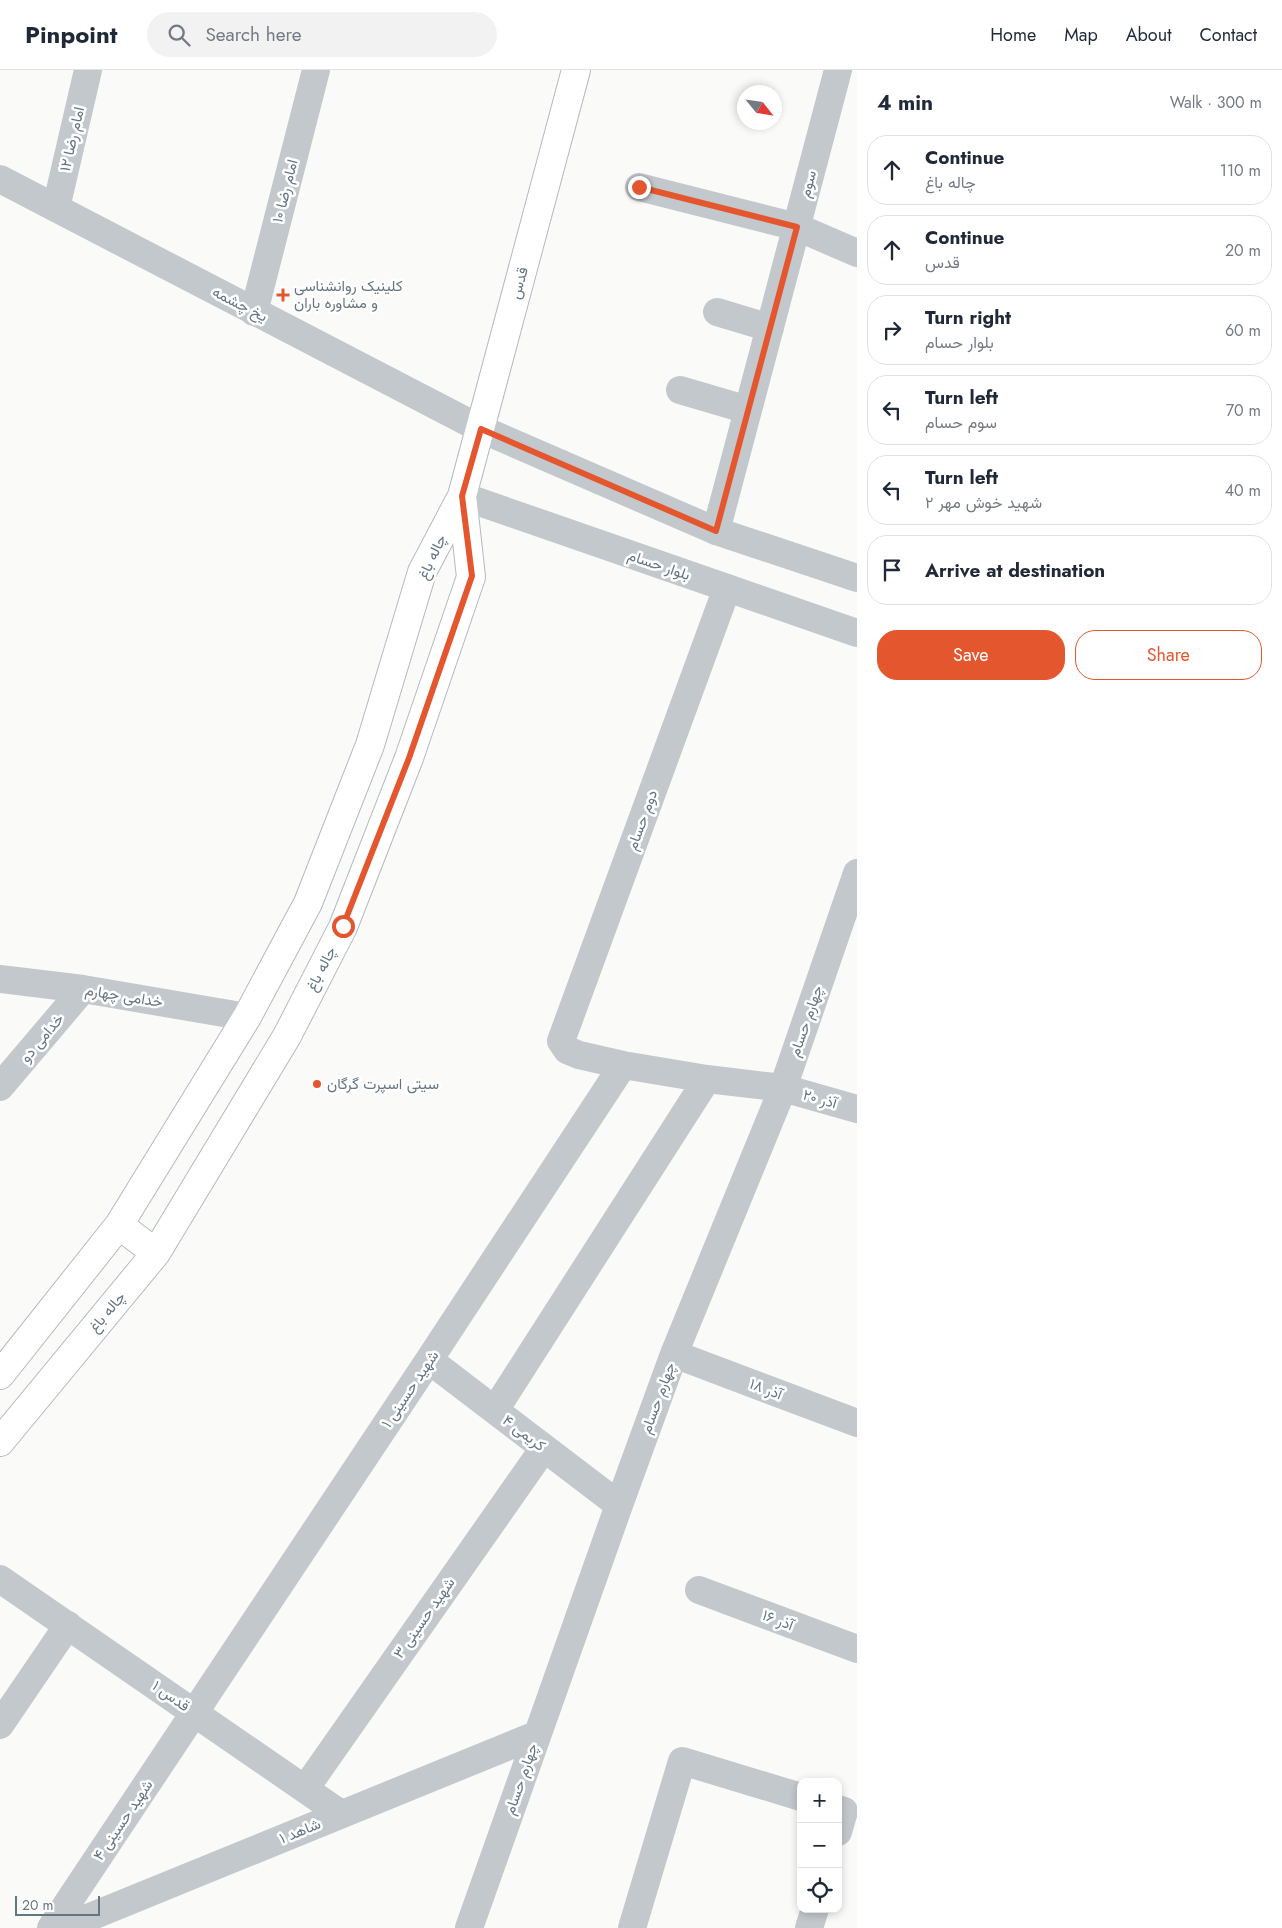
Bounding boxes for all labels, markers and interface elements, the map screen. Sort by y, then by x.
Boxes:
search box [147,12,497,57]
text: Pinpoint [25,17,117,52]
icon: search [165,21,193,49]
text: Search here [205,21,302,48]
text: Home [990,22,1036,48]
text: Map [1064,22,1098,48]
text: About [1126,22,1171,48]
text: Contact [1199,22,1257,48]
north arrow [737,85,782,130]
text: 4 min [877,88,933,118]
text: Walk · 300 m [1170,91,1262,114]
street label: امام رضا ۱۲ [54,104,90,174]
text: Continue [925,144,1004,171]
icon: ahead [878,156,906,184]
street label: امام رضا ۱۰ [267,157,303,225]
text: 110 m [1220,159,1261,182]
street label: سوم [794,168,822,200]
text: چاله باغ [925,171,976,194]
route end [628,176,651,199]
text: Continue [925,224,1004,251]
icon: ahead [878,236,906,264]
text: 20 m [1225,239,1261,262]
text: قدس [925,251,960,274]
street label: قدس [504,264,534,302]
place label: کلینیک روانشناسی و مشاوره باران [294,275,403,314]
street label: یخ چشمه [209,281,271,327]
marker: کلینیک روانشناسی و مشاوره باران [276,288,290,302]
text: Turn right [925,304,1011,331]
icon: right [878,316,906,344]
text: 60 m [1225,319,1261,342]
text: بلوار حسام [925,331,994,354]
text: Turn left [925,384,998,411]
icon: left [878,396,906,424]
text: 70 m [1226,399,1261,422]
text: سوم حسام [925,411,997,434]
text: Turn left [925,464,998,491]
icon: left [878,476,906,504]
text: 40 m [1225,479,1261,502]
text: ۲ شهید خوش مهر [925,491,1042,514]
street label: چاله باغ [412,531,452,583]
street label: بلوار حسام [625,544,693,586]
icon: arrive [878,556,906,584]
text: Arrive at destination [925,557,1105,584]
button: Save [877,630,1065,680]
button: Share [1075,630,1262,680]
street label: دوم حسام [621,787,663,853]
route start [332,915,355,938]
street label: چاله باغ [300,943,342,995]
street label: خدامی چهارم [84,979,164,1013]
street label: چهارم حسام [783,982,829,1060]
street label: خدامی دو [15,1009,69,1067]
place label: سیتی اسپرت گرگان [327,1073,439,1095]
marker: سیتی اسپرت گرگان [311,1078,323,1090]
street label: ۲۰ آذر [800,1084,841,1115]
street label: چاله باغ [83,1287,131,1337]
street label: ۱ شهید حسینی [376,1346,444,1432]
street label: چهارم حسام [635,1359,681,1437]
street label: ۱۸ آذر [746,1373,787,1406]
street label: کریمی ۴ [498,1410,550,1457]
street label: ۳ شهید حسینی [388,1573,460,1663]
street label: ۱۶ آذر [759,1604,798,1637]
street label: قدس ۱ [148,1675,194,1717]
street label: چهارم حسام [498,1740,544,1818]
street label: شهید حسینی ۴ [88,1775,158,1865]
map controls [797,1778,842,1913]
button: + [797,1778,842,1823]
street label: ۱ شاهد [276,1813,324,1849]
button: − [797,1823,842,1868]
button: locate [797,1868,842,1913]
scale bar [15,1893,100,1916]
text: 20 m [22,1895,54,1915]

